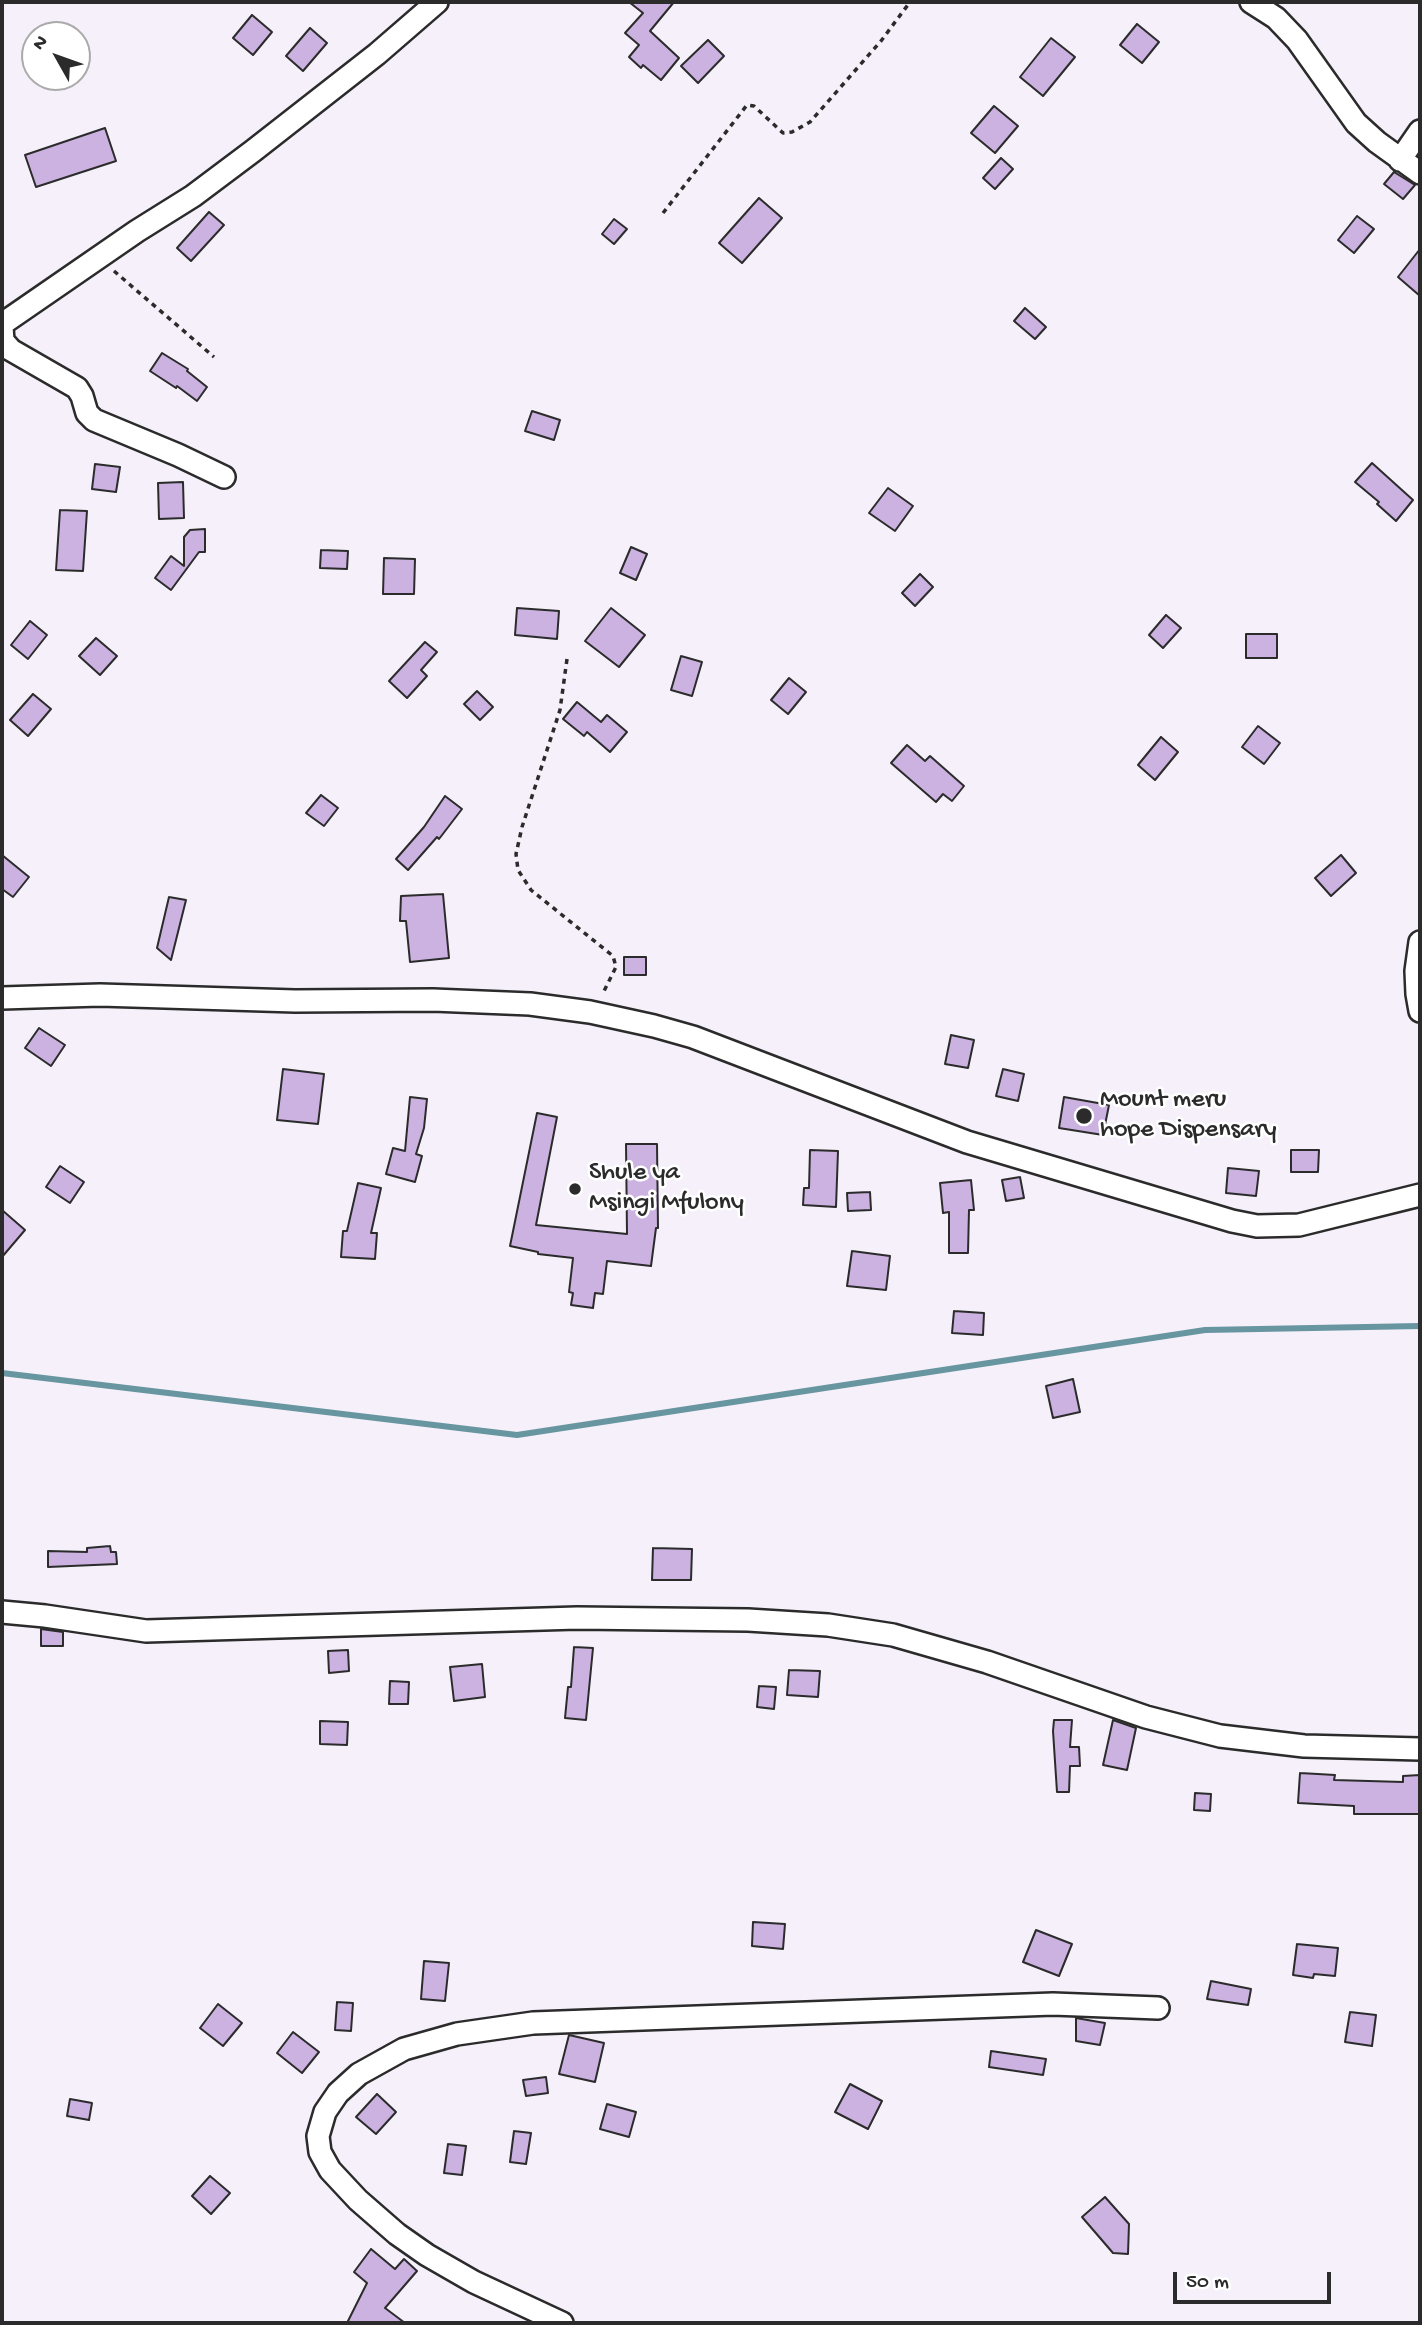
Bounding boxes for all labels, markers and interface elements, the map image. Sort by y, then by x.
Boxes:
north arrow [21,21,91,91]
text: N [28,31,54,56]
place label: Mount meru hope Dispensary [1100,1085,1277,1146]
marker: Mount meru hope Dispensary [1074,1106,1094,1126]
place label: Shule ya Msingi Mfulony [589,1158,744,1220]
marker: Shule ya Msingi Mfulony [567,1181,583,1197]
scale bar [1177,2258,1334,2302]
text: 50 m [1186,2271,1229,2296]

